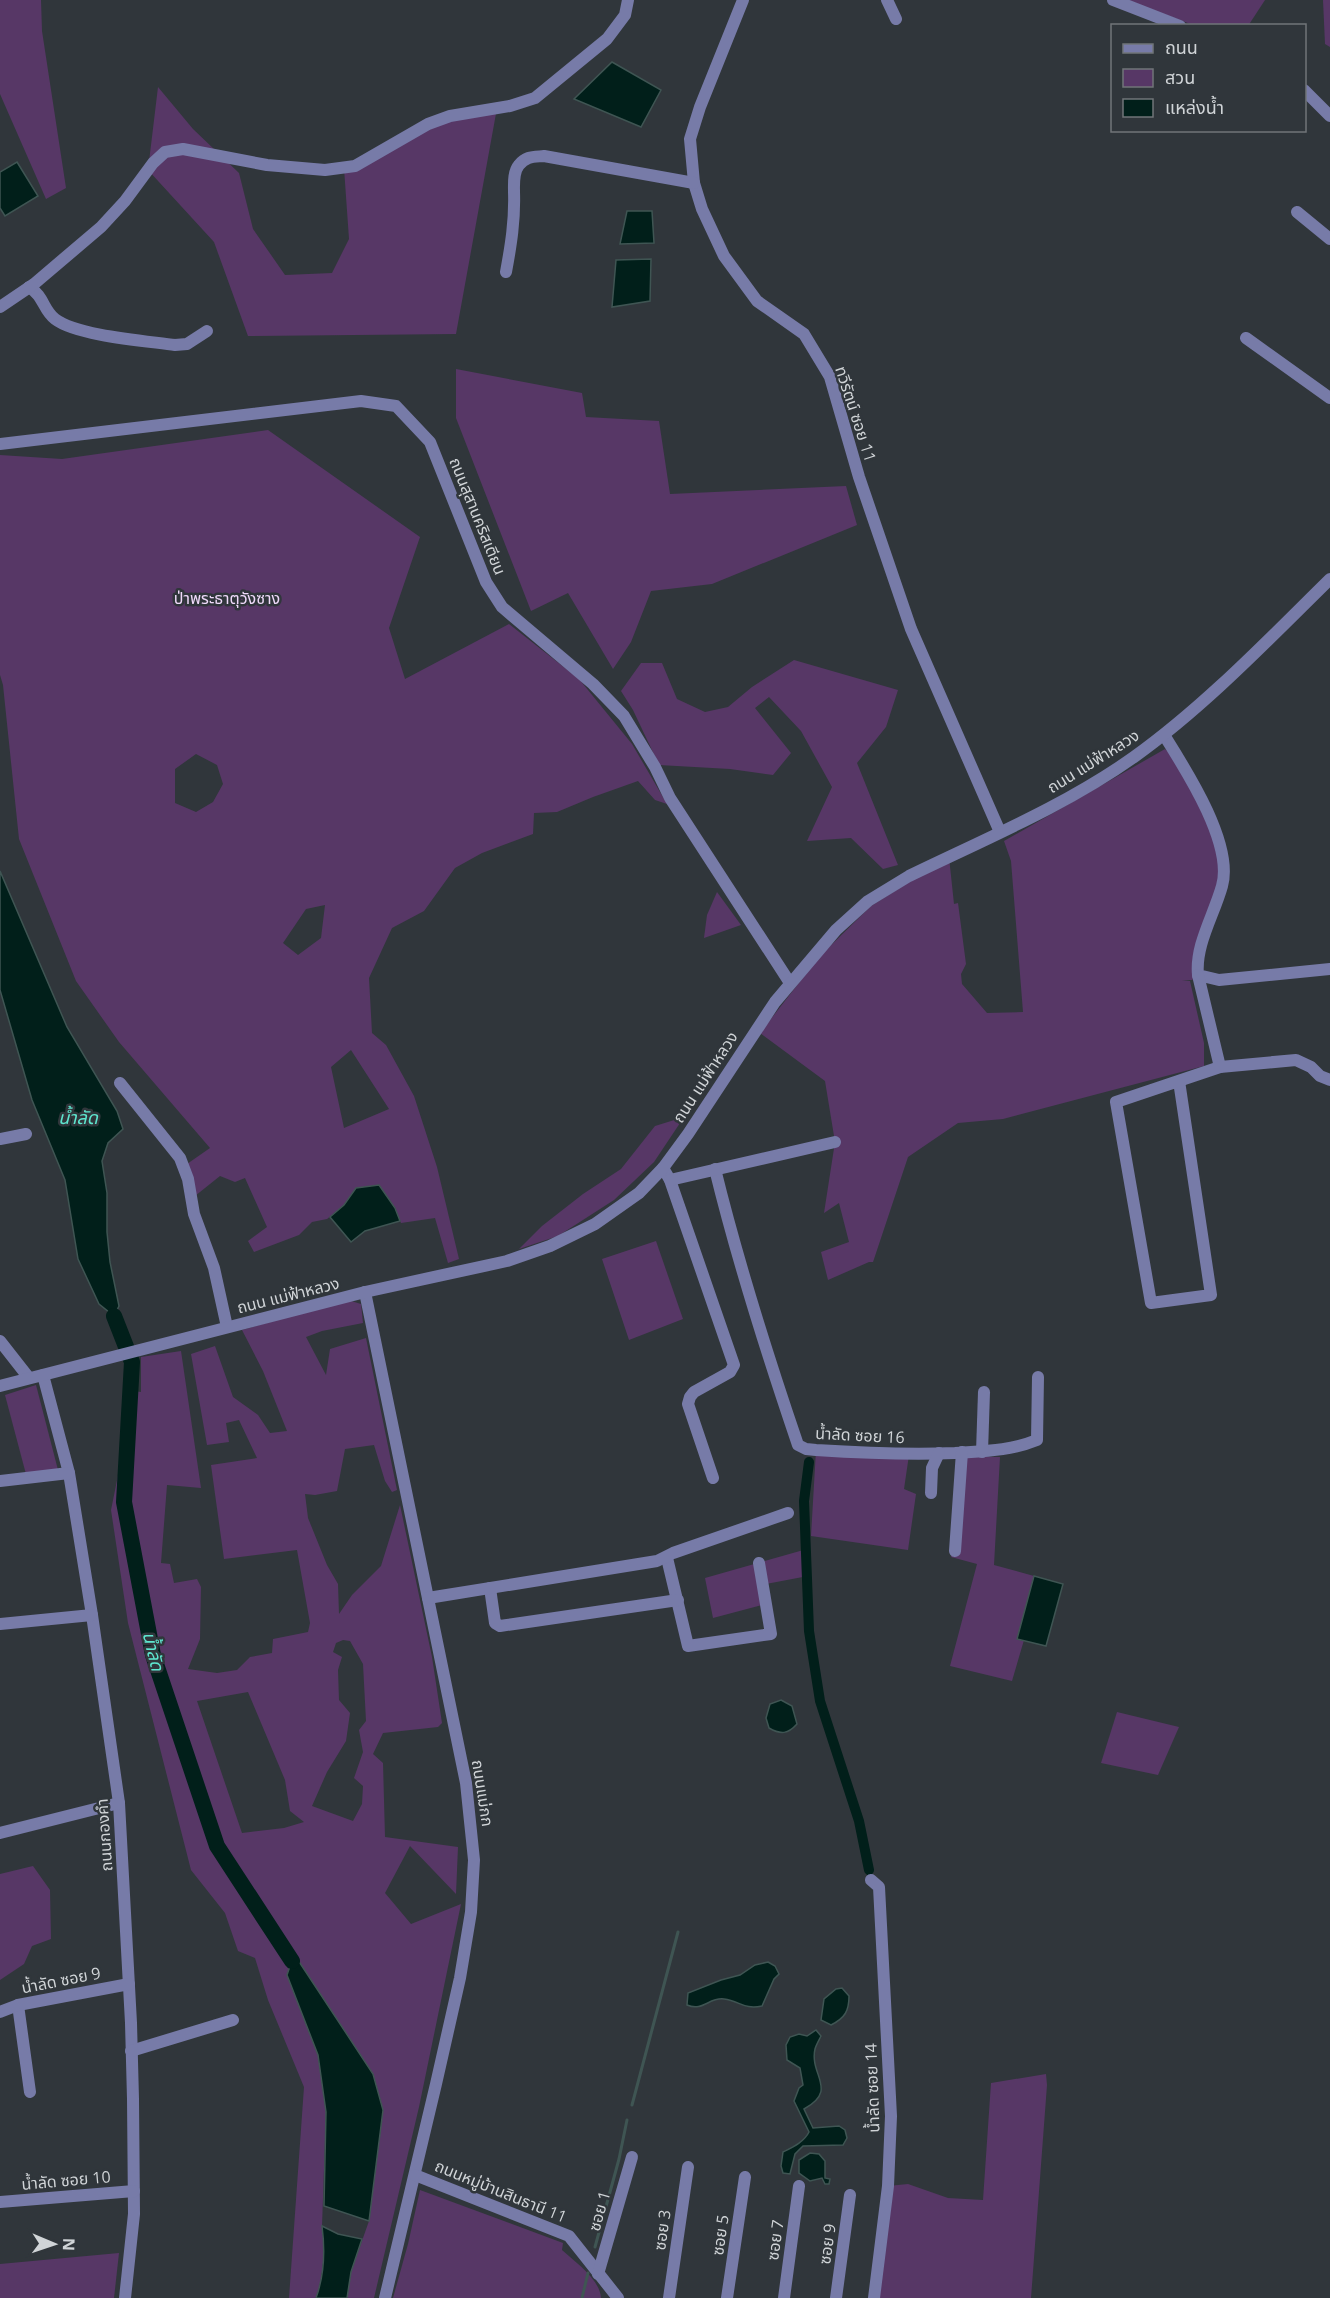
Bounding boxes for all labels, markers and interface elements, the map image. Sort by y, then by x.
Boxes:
legend [1111,24,1306,132]
text: ถนน [1165,35,1198,59]
text: สวน [1165,65,1195,89]
text: แหล่งน้ำ [1165,95,1224,119]
street label: ทวีรัตน์ ซอย 11 [830,363,882,465]
street label: ถนนสุสานคริสเตียน [444,454,512,578]
park label: ป่าพระธาตุวังซาง [174,587,280,609]
street label: ถนน แม่ฟ้าหลวง [1043,724,1143,798]
street label: ถนน แม่ฟ้าหลวง [667,1027,743,1127]
water label: น้ำลัด [58,1105,99,1129]
street label: ถนน แม่ฟ้าหลวง [235,1272,341,1318]
street label: น้ำลัด ซอย 16 [815,1422,905,1448]
water label: น้ำลัด [138,1629,171,1674]
street label: ถนนแม่กก [467,1758,499,1828]
street label: ถนนกองคำ [90,1798,118,1872]
street label: น้ำลัด ซอย 9 [19,1962,103,1998]
street label: น้ำลัด ซอย 14 [859,2043,885,2133]
street label: ถนนหมู่บ้านสินธานี 11 [432,2154,570,2228]
street label: น้ำลัด ซอย 10 [20,2165,112,2195]
street label: ซอย 1 [583,2188,615,2234]
street label: ซอย 3 [648,2208,676,2252]
street label: ซอย 5 [706,2213,734,2257]
north arrow [24,2214,84,2274]
street label: ซอย 7 [761,2218,789,2262]
street label: ซอย 9 [813,2222,841,2266]
text: N [58,2238,80,2251]

